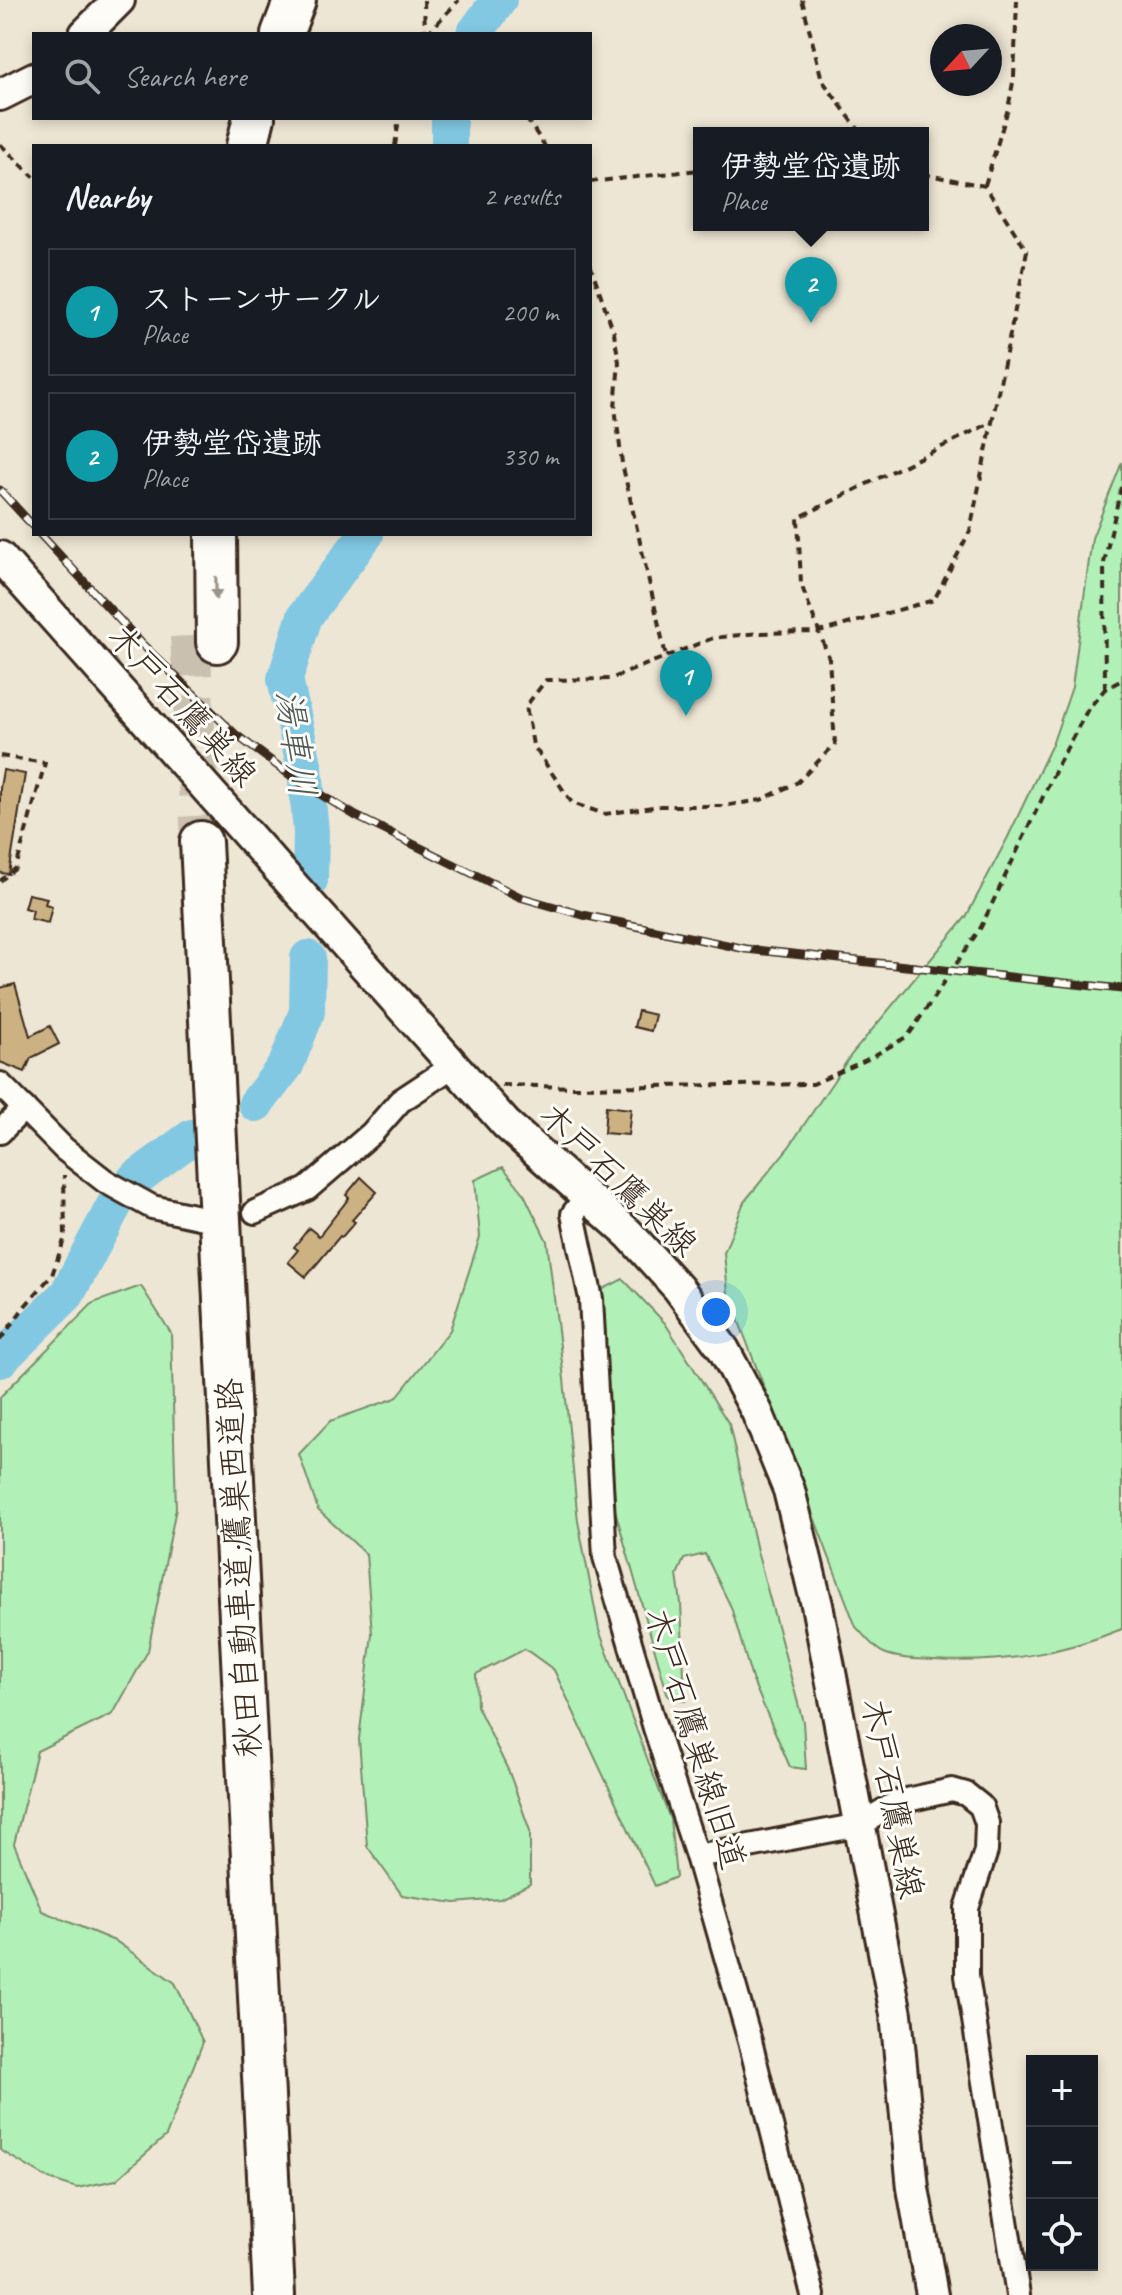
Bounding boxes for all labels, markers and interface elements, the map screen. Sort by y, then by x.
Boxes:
north arrow [930,24,1002,96]
search box [32,32,592,120]
icon: search [60,54,104,98]
text: Search here [124,57,246,95]
popup [693,127,929,231]
text: 伊勢堂岱遺跡 [721,147,901,185]
text: Nearby [64,175,150,218]
text: 2 results [484,180,560,213]
text: Place [721,185,767,218]
pin: 2 [785,257,837,323]
text: ストーンサークル [142,280,381,318]
text: 1 [86,296,98,329]
text: 200 m [502,296,558,329]
text: Place [142,318,188,351]
text: 伊勢堂岱遺跡 [142,424,322,462]
text: 2 [86,440,98,473]
text: 330 m [502,440,558,473]
text: Place [142,462,188,495]
one-way arrow [210,576,222,601]
street label: 木戸石鷹巣線 [98,615,267,796]
pin: 1 [660,650,712,716]
water label: 湯車川 [266,686,326,800]
street label: 木戸石鷹巣線 [530,1093,707,1266]
your location [696,1292,736,1332]
street label: 秋田自動車道;鷹巣西道路 [207,1377,270,1759]
street label: 木戸石鷹巣線旧道 [635,1602,756,1874]
street label: 木戸石鷹巣線 [852,1694,933,1902]
map controls [1026,2055,1098,2271]
button: + [1026,2055,1098,2127]
button: − [1026,2127,1098,2199]
button: locate [1026,2199,1098,2271]

